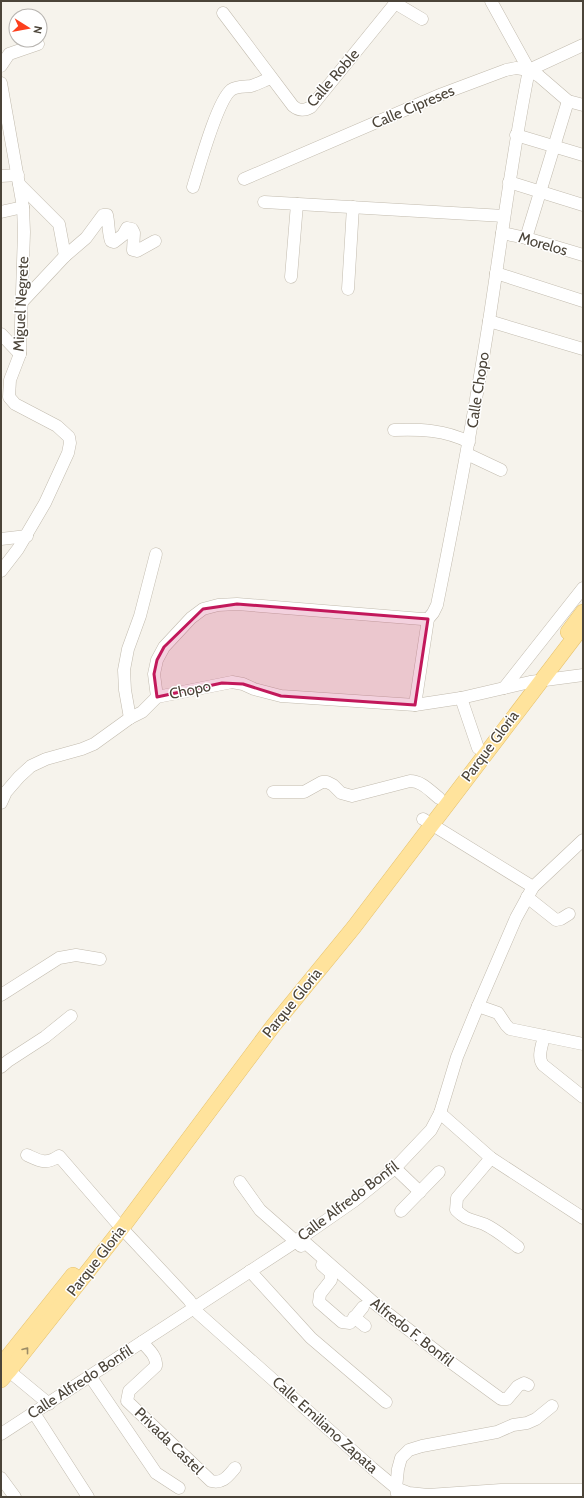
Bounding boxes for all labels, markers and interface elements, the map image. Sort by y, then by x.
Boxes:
north arrow [8,8,48,48]
text: N [30,25,45,35]
street label: Calle Roble [303,45,363,111]
street label: Calle Cipreses [369,82,457,132]
street label: Morelos [516,228,570,260]
street label: Miguel Negrete [10,256,33,352]
street label: Calle Chopo [463,351,493,429]
street label: Chopo [167,677,213,703]
street label: Parque Gloria [457,706,523,785]
street label: Parque Gloria [259,964,326,1041]
street label: Calle Alfredo Bonfil [294,1157,402,1245]
street label: Parque Gloria [63,1222,130,1300]
street label: Alfredo F. Bonfil [367,1294,457,1370]
street label: Calle Alfredo Bonfil [24,1341,136,1423]
one-way arrow [21,1348,28,1355]
street label: Calle Emiliano Zapata [268,1373,382,1478]
street label: Privada Castel [131,1404,207,1479]

